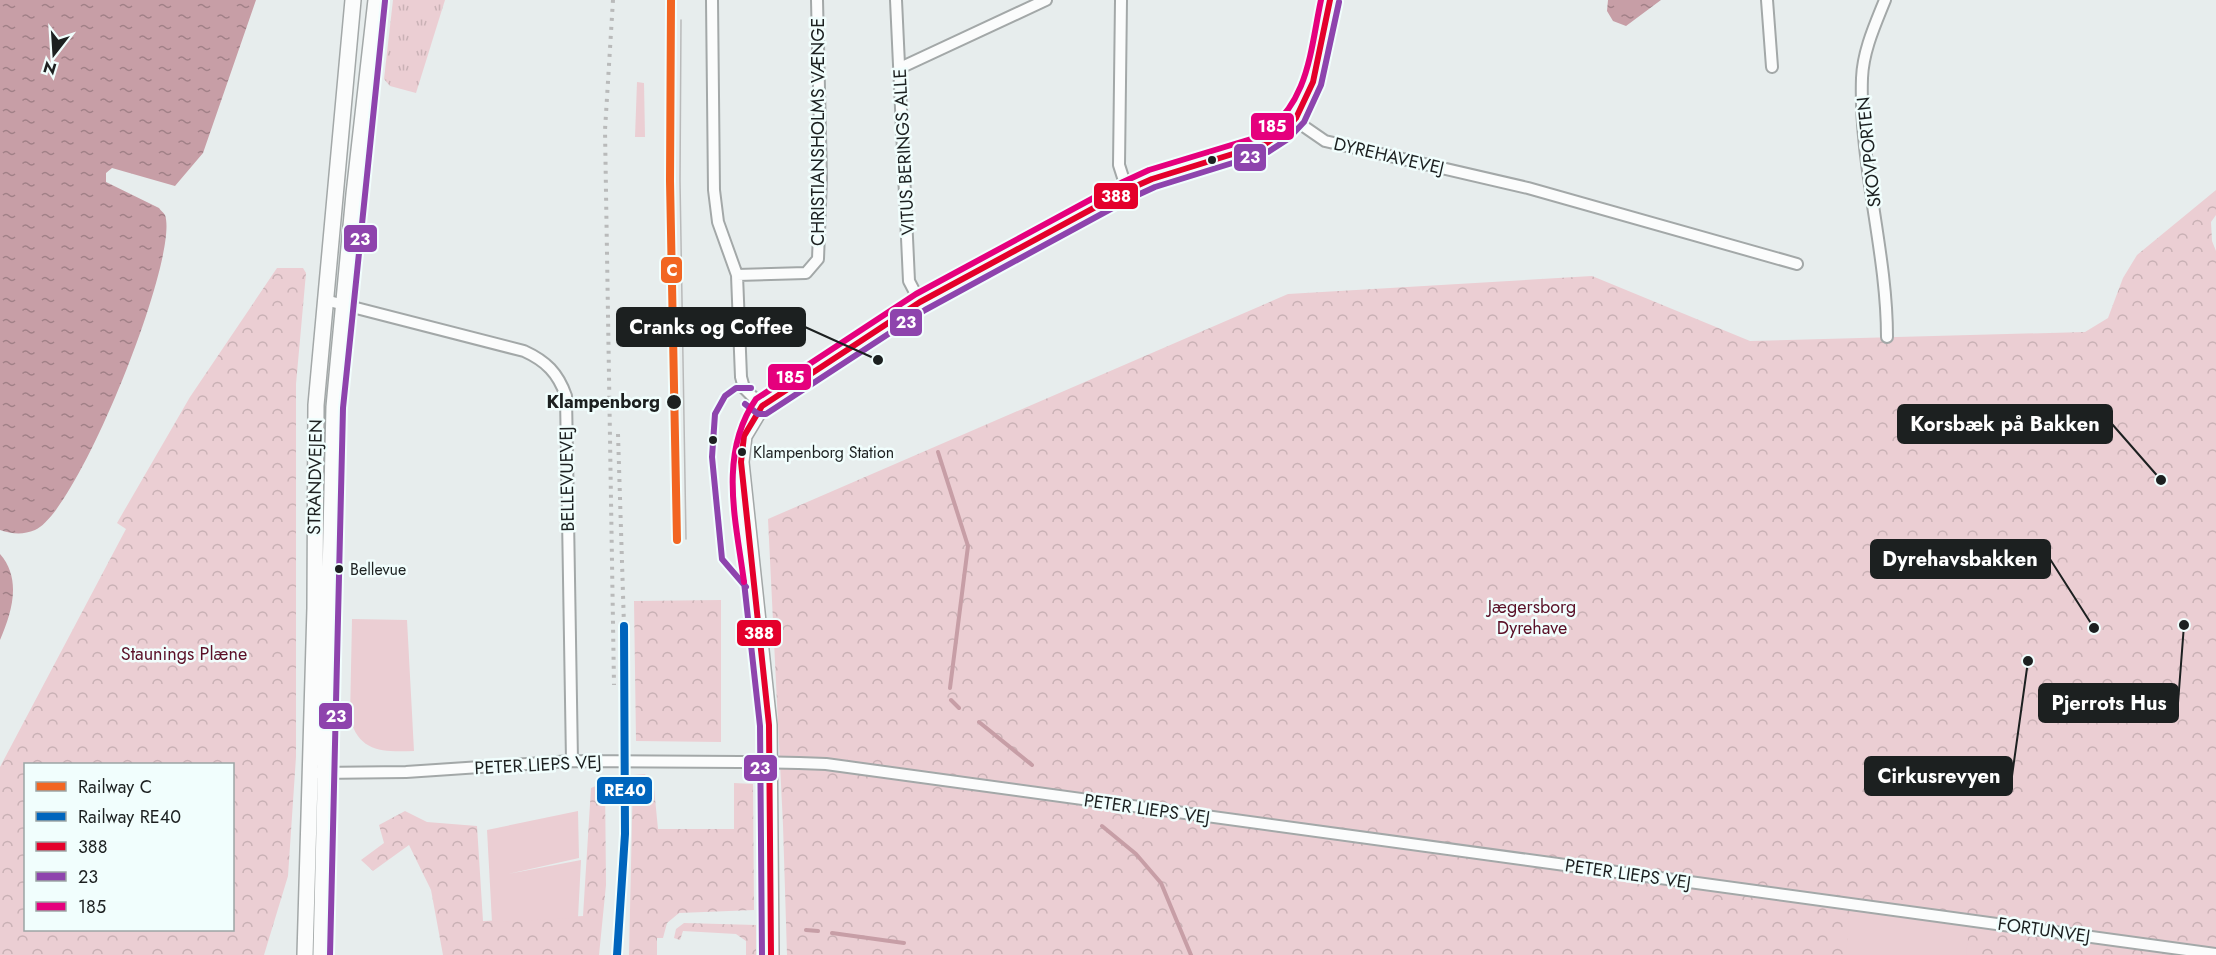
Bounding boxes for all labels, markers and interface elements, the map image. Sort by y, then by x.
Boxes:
street label: CHRISTIANSHOLMS VÆNGE [805,18,831,246]
north arrow [24,24,84,84]
text: N [40,55,59,81]
street label: VITUS BERINGS ALLE [887,68,921,236]
street label: SKOVPORTEN [1850,95,1888,209]
line badge: 185 [1250,112,1295,141]
text: 185 [1258,115,1286,138]
street label: DYREHAVEVEJ [1331,131,1447,181]
line badge: 23 [1233,143,1267,172]
text: 23 [1240,146,1260,169]
unlabelled marker [1206,154,1218,166]
line badge: 388 [1093,182,1139,210]
text: 388 [1101,185,1131,208]
line badge: 23 [343,224,378,253]
text: 23 [350,228,370,251]
line badge: C [660,256,683,284]
text: C [666,259,678,282]
callout: Cranks og Coffee [617,308,805,346]
line badge: 23 [889,308,923,337]
text: 23 [896,311,916,334]
text: Cranks og Coffee [629,313,793,342]
line badge: 185 [767,363,812,391]
text: 185 [776,366,804,389]
place label: Klampenborg [546,389,660,415]
marker: Klampenborg [665,393,683,411]
callout: Korsbæk på Bakken [1898,405,2112,443]
text: Korsbæk på Bakken [1910,410,2100,439]
street label: STRANDVEJEN [301,419,329,535]
street label: BELLEVUEVEJ [553,426,581,532]
unlabelled marker [707,434,719,446]
place label: Klampenborg Station [753,441,894,464]
marker: Klampenborg Station [736,446,748,458]
callout: Dyrehavsbakken [1871,540,2050,578]
text: Dyrehavsbakken [1882,545,2038,574]
place label: Bellevue [350,558,406,581]
marker: Bellevue [333,563,345,575]
park label: Jægersborg Dyrehave [1486,594,1576,641]
line badge: 388 [736,619,782,647]
text: 388 [744,622,774,645]
park label: Staunings Plæne [121,641,247,667]
callout: Pjerrots Hus [2039,684,2178,722]
text: Pjerrots Hus [2051,689,2167,718]
line badge: 23 [318,702,353,730]
text: 23 [326,705,346,728]
street label: PETER LIEPS VEJ [474,749,602,781]
line badge: 23 [743,754,778,782]
text: 23 [750,757,770,780]
callout: Cirkusrevyen [1865,757,2012,795]
text: Cirkusrevyen [1877,762,2001,791]
legend [24,763,234,931]
text: Railway C [78,774,152,800]
line badge: RE40 [596,776,653,805]
text: RE40 [604,779,646,802]
street label: PETER LIEPS VEJ [1082,787,1212,831]
text: Railway RE40 [78,804,181,830]
text: 388 [78,834,107,860]
street label: PETER LIEPS VEJ [1563,852,1693,896]
text: 23 [78,864,98,890]
text: 185 [78,894,106,920]
street label: FORTUNVEJ [1996,911,2092,949]

